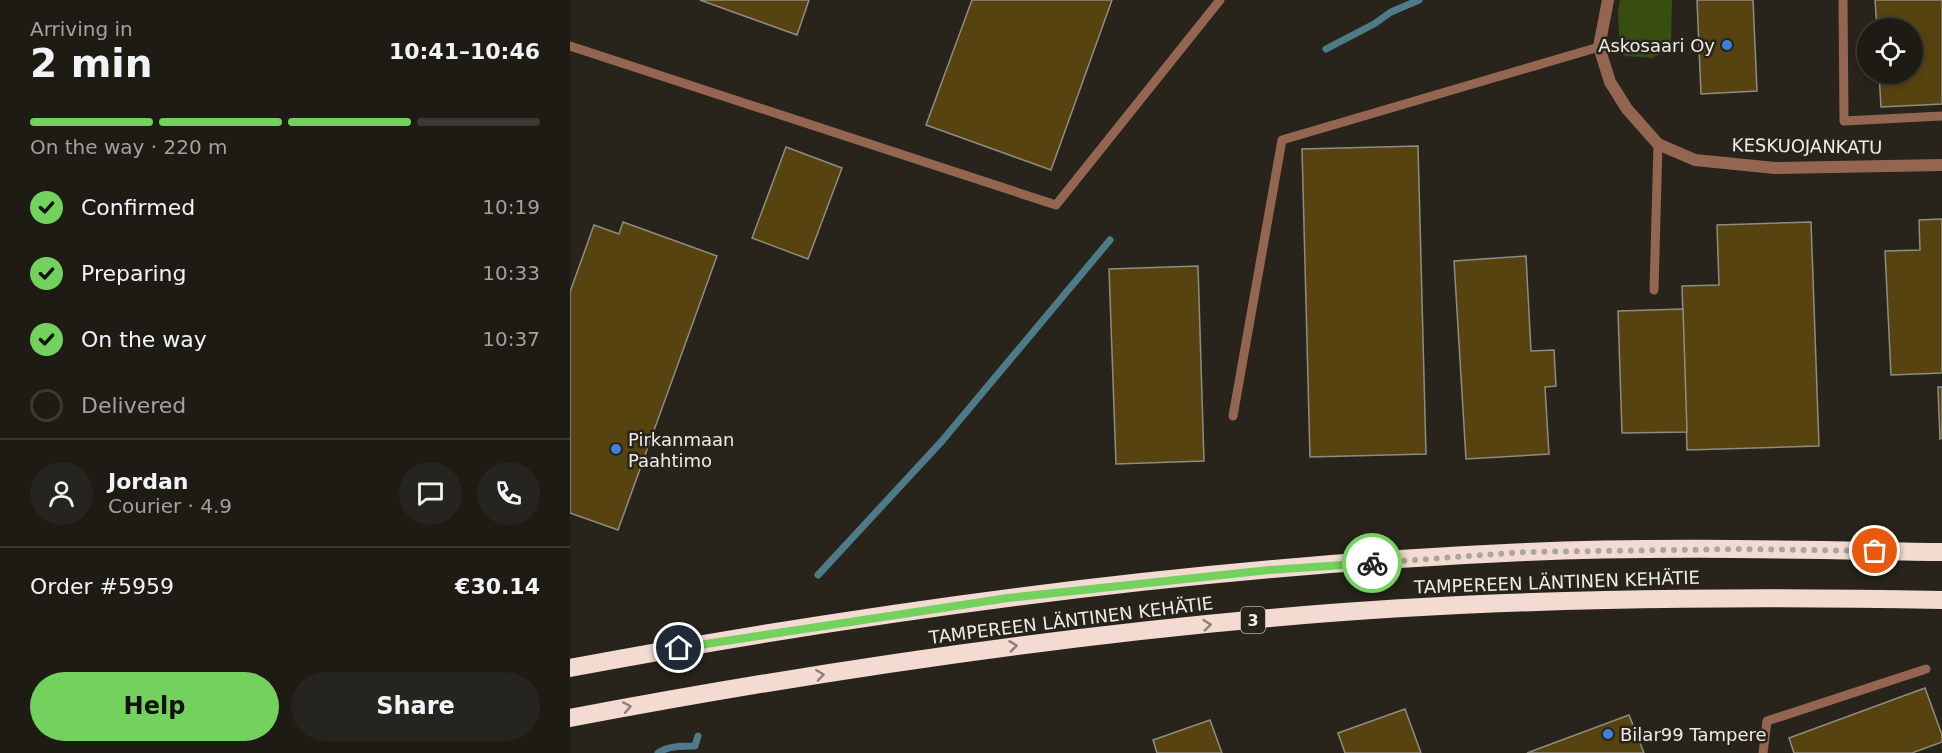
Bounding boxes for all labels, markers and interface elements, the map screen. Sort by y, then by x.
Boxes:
text: Arriving in [30,17,133,41]
map controls [1857,18,1923,84]
button: locate [1857,18,1923,84]
place label: Askosaari Oy [1598,35,1715,56]
marker: Askosaari Oy [1720,38,1734,52]
text: 10:41–10:46 [389,39,540,64]
text: 2 min [30,41,152,86]
street label: KESKUOJANKATU [1732,134,1882,158]
text: On the way · 220 m [30,135,228,159]
icon: check [30,191,63,224]
text: Confirmed [81,195,195,220]
text: 10:19 [482,195,540,219]
icon: check [30,257,63,290]
text: Preparing [81,261,187,286]
text: 10:33 [482,261,540,285]
icon: check [30,323,63,356]
text: On the way [81,327,207,352]
text: 10:37 [482,327,540,351]
text: Delivered [81,393,186,418]
place label: Pirkanmaan Paahtimo [628,429,734,471]
marker: Pirkanmaan Paahtimo [609,442,623,456]
button: person [30,462,93,525]
button: chat [399,462,462,525]
button: phone [477,462,540,525]
text: Jordan [108,469,188,494]
text: Courier · 4.9 [108,494,232,518]
pin [1849,525,1900,576]
courier [1342,533,1402,593]
icon: bag [1858,534,1891,567]
icon: bike [1356,547,1389,580]
street label: TAMPEREEN LÄNTINEN KEHÄTIE [1413,567,1700,598]
text: Order #5959 [30,574,174,599]
text: €30.14 [455,574,540,599]
street label: TAMPEREEN LÄNTINEN KEHÄTIE [927,592,1214,648]
road number: 3 [1241,607,1265,633]
one-way arrow [1202,619,1211,632]
pin [653,622,704,673]
icon: home [662,631,695,664]
one-way arrow [1008,641,1017,653]
one-way arrow [815,669,824,681]
button: Help [30,672,279,741]
button: Share [291,672,540,741]
one-way arrow [622,701,632,714]
place label: Bilar99 Tampere [1620,724,1767,745]
marker: Bilar99 Tampere [1601,727,1615,741]

